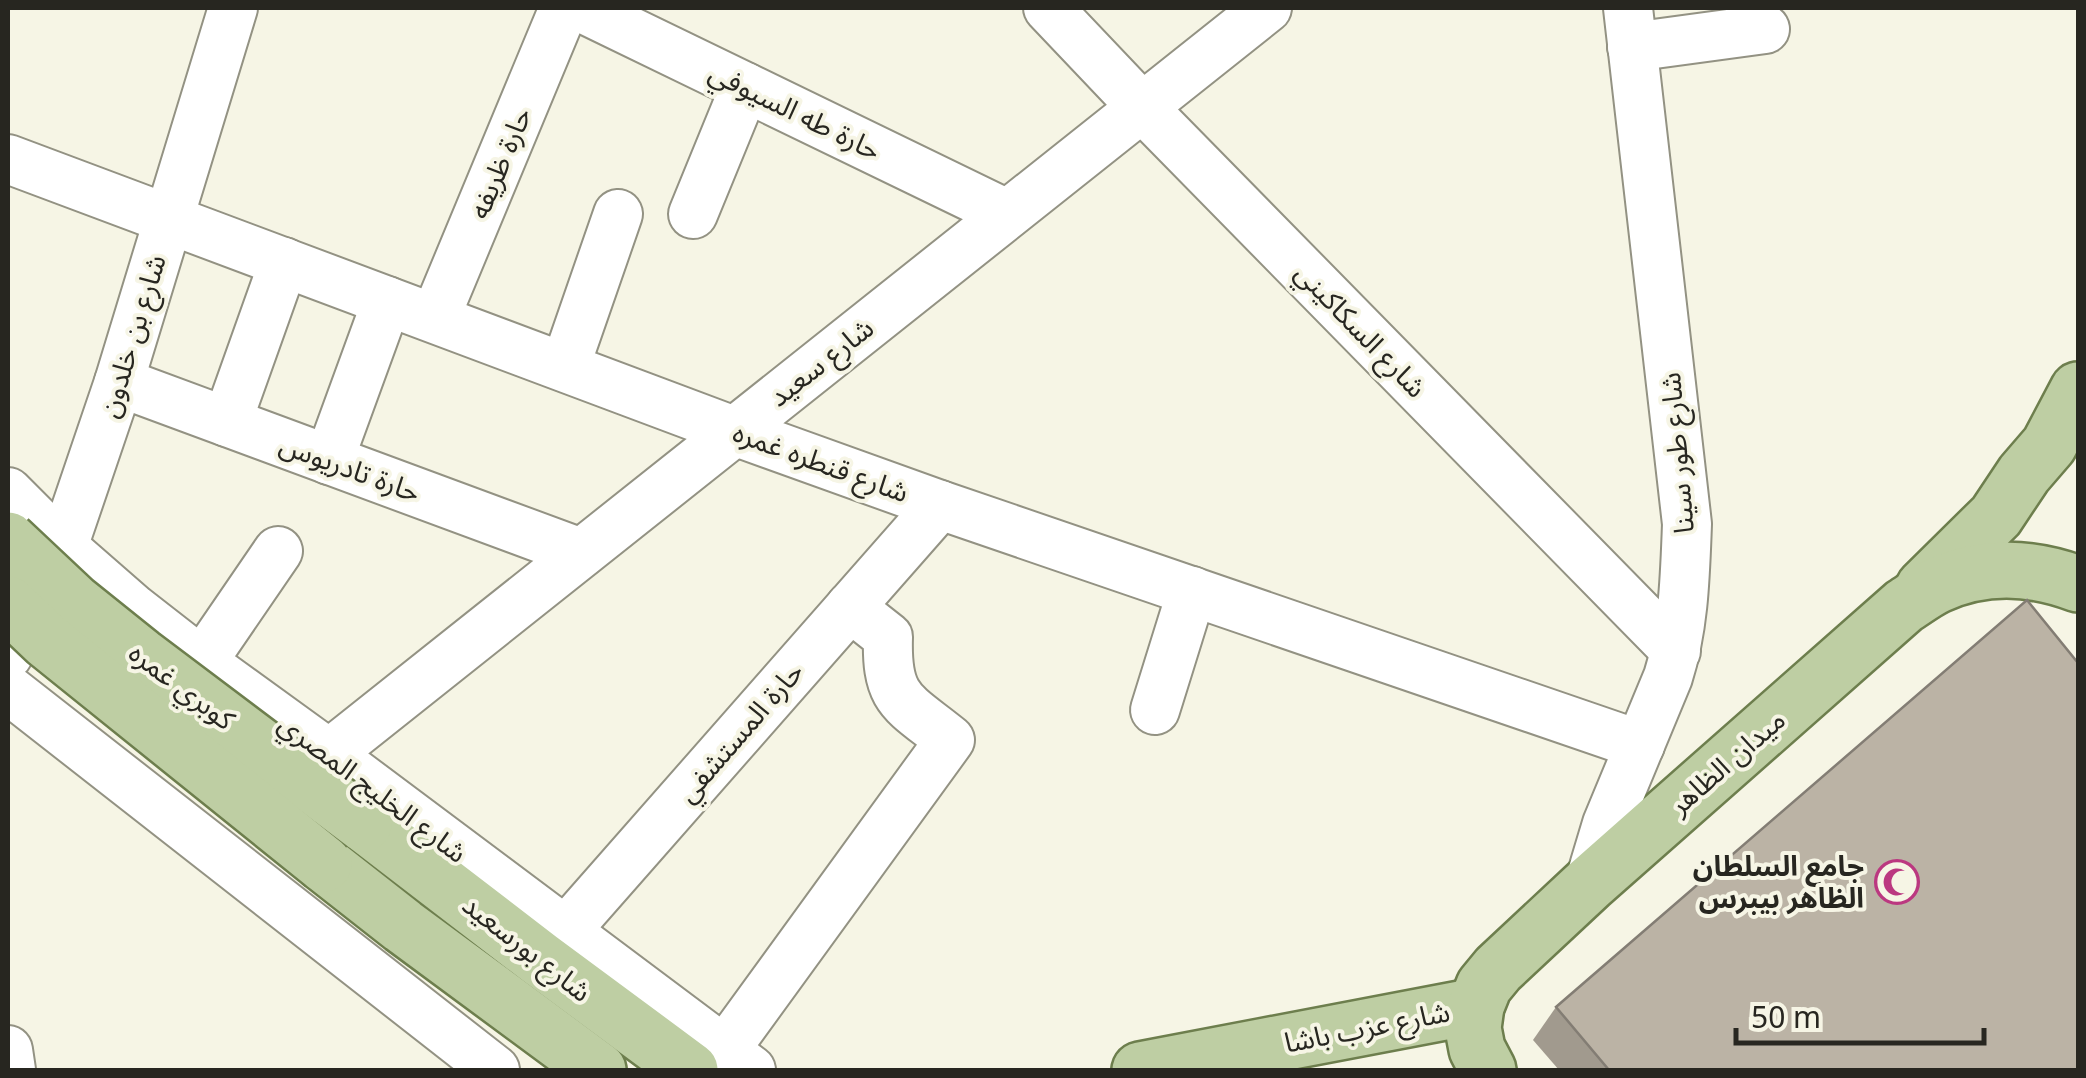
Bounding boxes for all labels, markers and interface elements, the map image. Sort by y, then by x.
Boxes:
street label: حارة طه السيوفي [702,52,888,171]
street label: حارة ظريفه [459,101,540,224]
street label: شارع بن خلدون [88,250,177,423]
street label: شارع السكاكيني [1285,253,1436,408]
street label: شارع سعيد [760,308,883,417]
street label: شارع طور سينا [1650,371,1705,535]
street label: شارع قنطره غمره [727,412,914,513]
street label: حارة تادريوس [275,424,426,510]
street label: كوبري غمره [120,633,244,741]
street label: حارة المستشفي [667,653,814,812]
street label: ميدان الظاهر [1659,700,1793,823]
street label: شارع الخليج المصري [269,704,476,873]
place label: جامع السلطان الظاهر بيبرس [1693,846,1864,916]
mosque icon: جامع السلطان الظاهر بيبرس [1874,859,1920,905]
street label: شارع بورسعيد [453,885,600,1012]
scale bar [1736,983,1984,1045]
street label: شارع عزب باشا [1281,991,1453,1064]
text: 50 m [1751,996,1821,1037]

